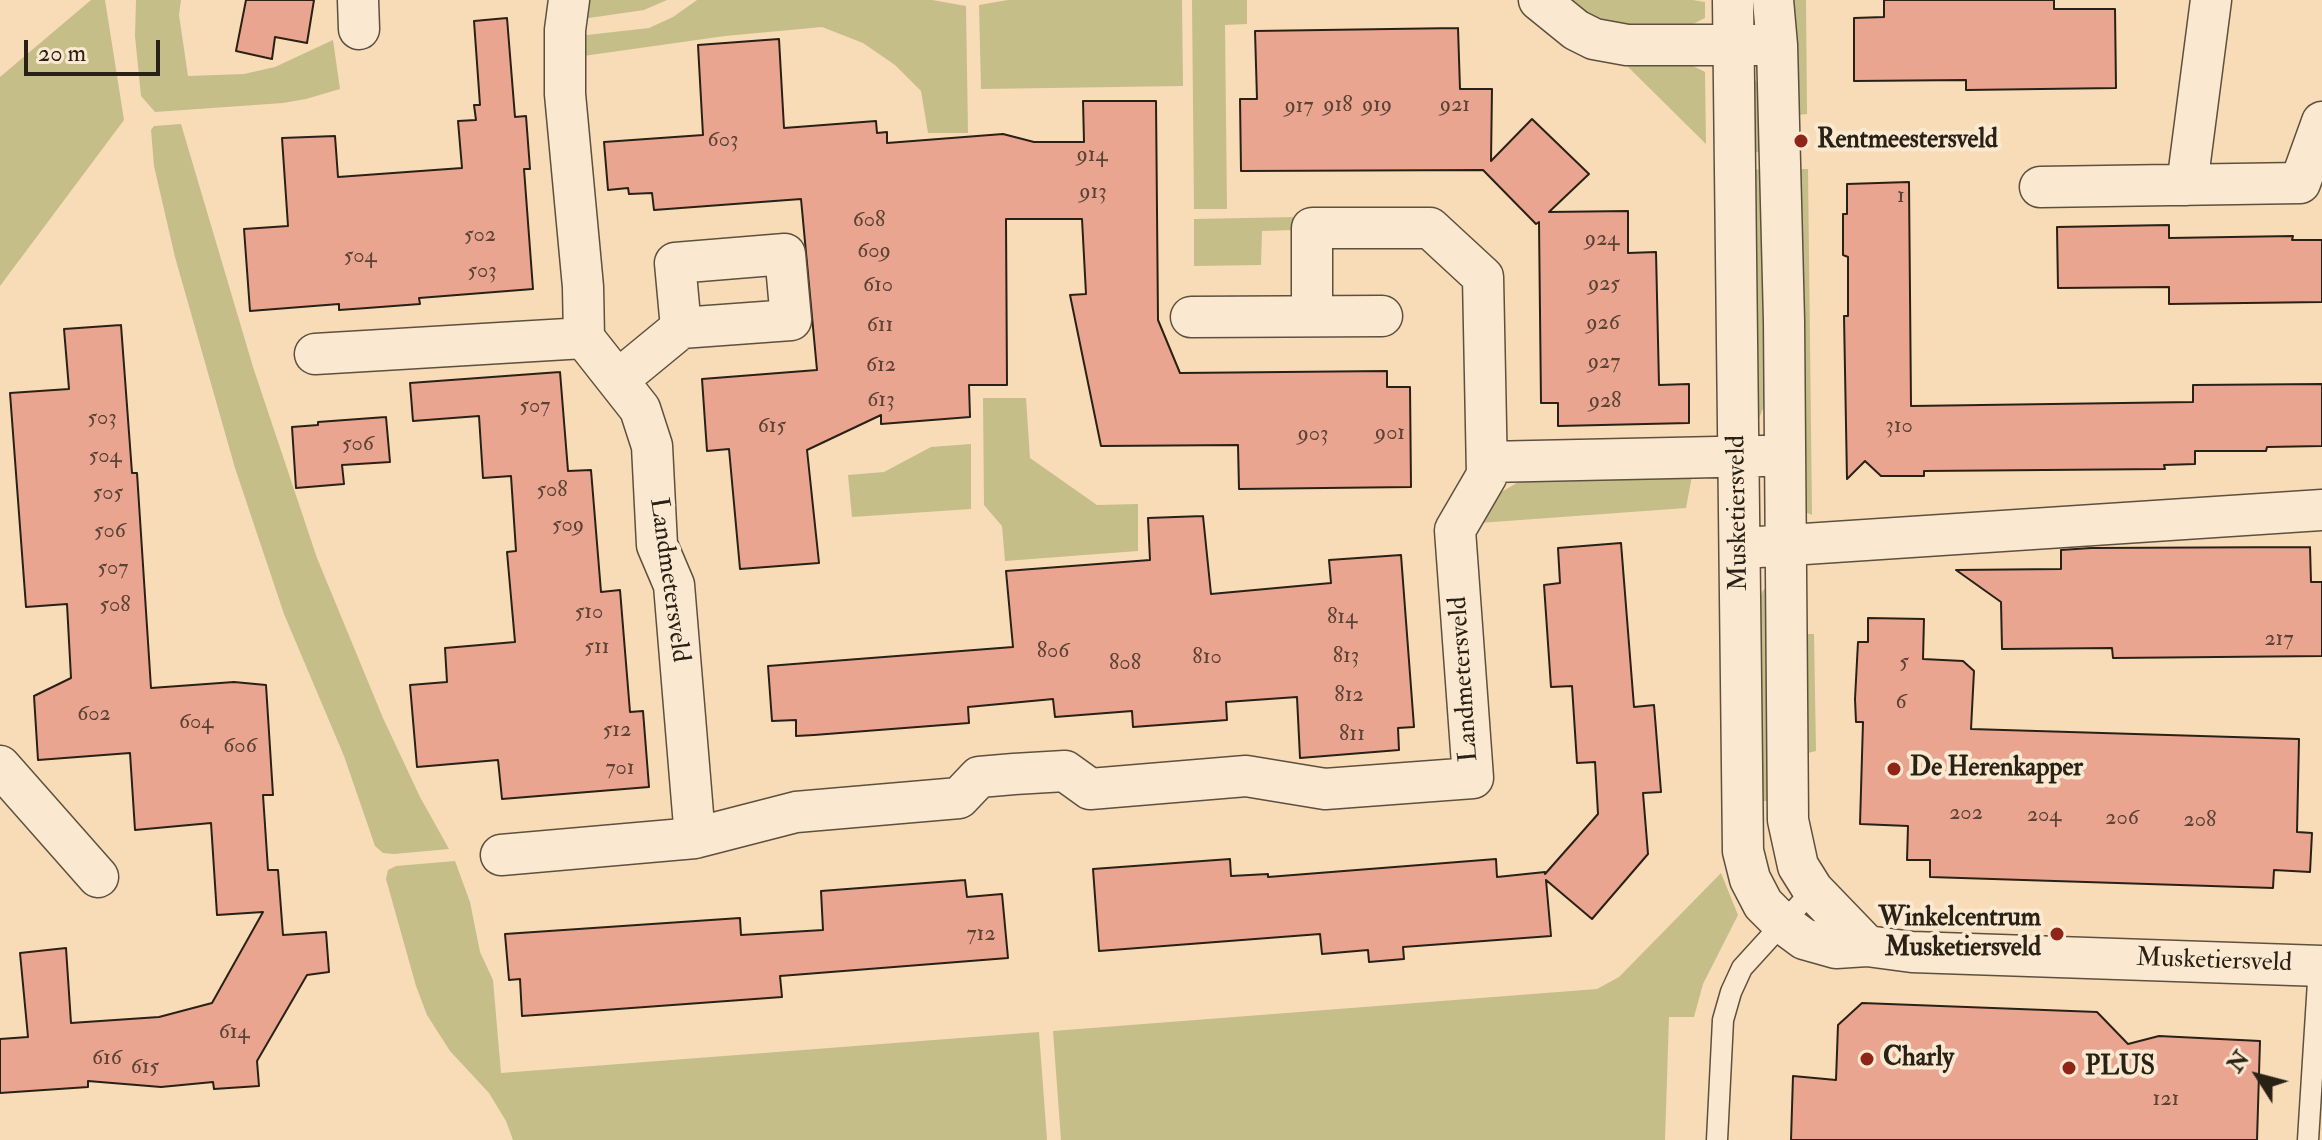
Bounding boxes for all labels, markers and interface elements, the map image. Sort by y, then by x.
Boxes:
scale bar [28,24,164,74]
text: 20 m [38,38,86,69]
house number: 918 [1323,93,1353,119]
house number: 919 [1362,93,1392,119]
house number: 921 [1440,93,1470,119]
house number: 917 [1284,94,1314,120]
place label: Rentmeestersveld [1817,125,1998,157]
house number: 603 [708,128,738,154]
marker: Rentmeestersveld [1792,132,1810,150]
house number: 914 [1077,143,1107,169]
house number: 913 [1079,180,1107,206]
house number: 1 [1897,184,1905,210]
house number: 608 [853,208,885,234]
house number: 502 [464,223,496,249]
house number: 924 [1585,227,1619,253]
house number: 609 [857,239,891,265]
house number: 504 [344,244,376,270]
house number: 503 [467,259,497,285]
house number: 925 [1588,272,1620,298]
house number: 610 [863,273,893,299]
house number: 926 [1586,311,1620,337]
house number: 611 [867,313,893,339]
house number: 927 [1588,350,1620,376]
house number: 612 [866,353,896,379]
house number: 613 [867,388,895,414]
house number: 928 [1589,389,1621,415]
house number: 507 [520,394,550,420]
house number: 503 [87,406,117,432]
house number: 615 [758,414,786,440]
house number: 310 [1885,414,1913,440]
house number: 901 [1375,421,1405,447]
house number: 903 [1298,422,1328,448]
house number: 506 [342,432,374,458]
street label: Musketiersveld [1722,435,1756,591]
house number: 504 [89,444,121,470]
house number: 508 [536,478,568,504]
house number: 505 [93,481,123,507]
street label: Landmetersveld [641,496,695,664]
house number: 509 [552,513,584,539]
house number: 506 [94,519,126,545]
house number: 507 [98,556,128,582]
house number: 508 [99,593,131,619]
street label: Landmetersveld [1444,595,1486,763]
house number: 510 [575,600,603,626]
house number: 814 [1327,605,1357,631]
house number: 217 [2264,627,2294,653]
house number: 511 [584,635,610,661]
house number: 806 [1037,639,1069,665]
house number: 813 [1333,644,1359,670]
house number: 810 [1192,645,1222,671]
house number: 5 [1899,650,1909,676]
house number: 808 [1109,651,1141,677]
house number: 812 [1334,683,1364,709]
house number: 6 [1895,690,1907,716]
house number: 602 [77,702,111,728]
house number: 604 [179,710,213,736]
house number: 512 [603,718,631,744]
house number: 811 [1339,722,1365,748]
house number: 606 [223,734,257,760]
place label: De Herenkapper [1910,753,2083,785]
house number: 701 [605,756,635,782]
marker: De Herenkapper [1885,760,1903,778]
house number: 202 [1949,801,1983,827]
house number: 204 [2027,803,2061,829]
house number: 206 [2105,806,2139,832]
house number: 208 [2184,808,2216,834]
place label: Winkelcentrum Musketiersveld [1878,903,2041,964]
house number: 712 [966,922,996,948]
marker: Winkelcentrum Musketiersveld [2048,925,2066,943]
street label: Musketiersveld [2136,944,2292,980]
house number: 614 [219,1020,249,1046]
north arrow [2218,1036,2298,1116]
place label: Charly [1883,1043,1954,1075]
house number: 616 [92,1046,122,1072]
text: N [2221,1046,2256,1078]
marker: Charly [1858,1050,1876,1068]
place label: PLUS [2085,1052,2155,1084]
house number: 615 [131,1055,159,1081]
marker: PLUS [2060,1059,2078,1077]
house number: 121 [2153,1087,2179,1113]

